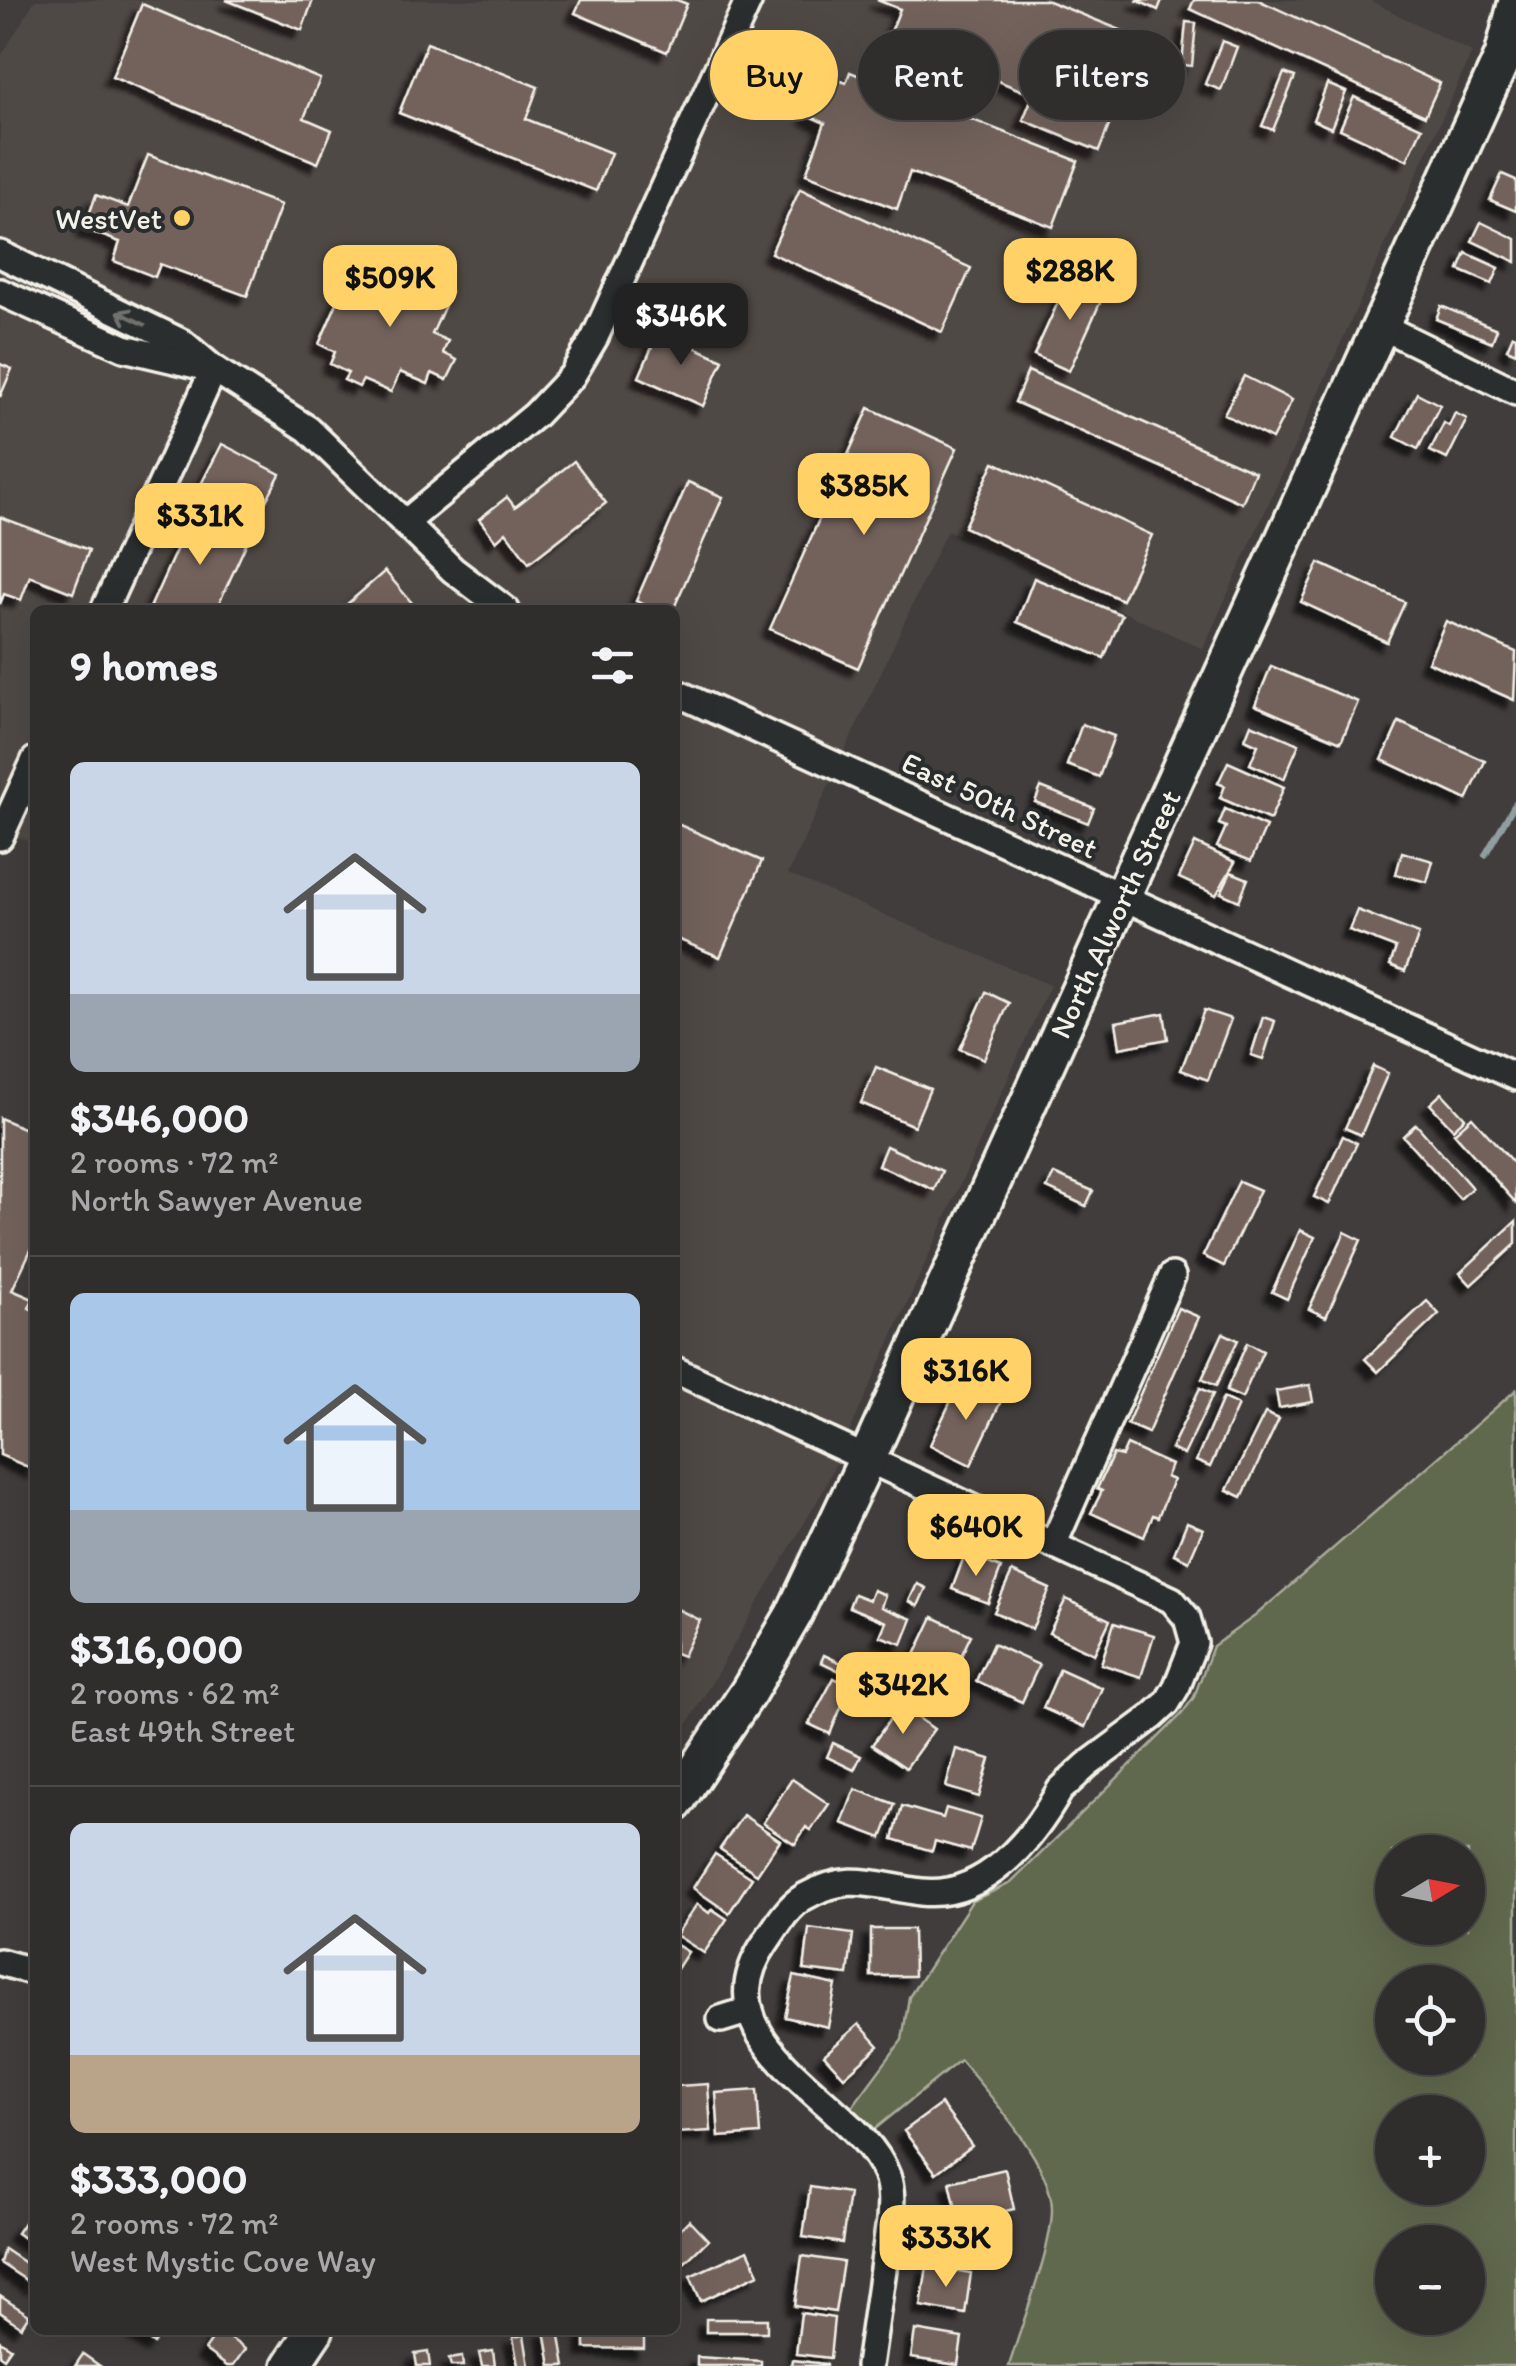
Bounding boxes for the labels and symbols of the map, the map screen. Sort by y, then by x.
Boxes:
place label: WestVet [55,200,162,237]
marker: WestVet [171,207,193,229]
pin: $288K [1000,238,1140,323]
pin: $509K [320,245,460,330]
pin: $346K [611,283,751,368]
one-way arrow [117,308,147,327]
pin: $385K [794,453,934,538]
pin: $331K [130,483,270,568]
street label: East 50th Street [896,743,1104,867]
street label: North Alworth Street [1041,784,1189,1044]
pin: $316K [896,1338,1036,1423]
pin: $640K [906,1494,1046,1579]
pin: $342K [833,1652,973,1737]
north arrow [1375,1835,1485,1945]
pin: $333K [876,2205,1016,2290]

